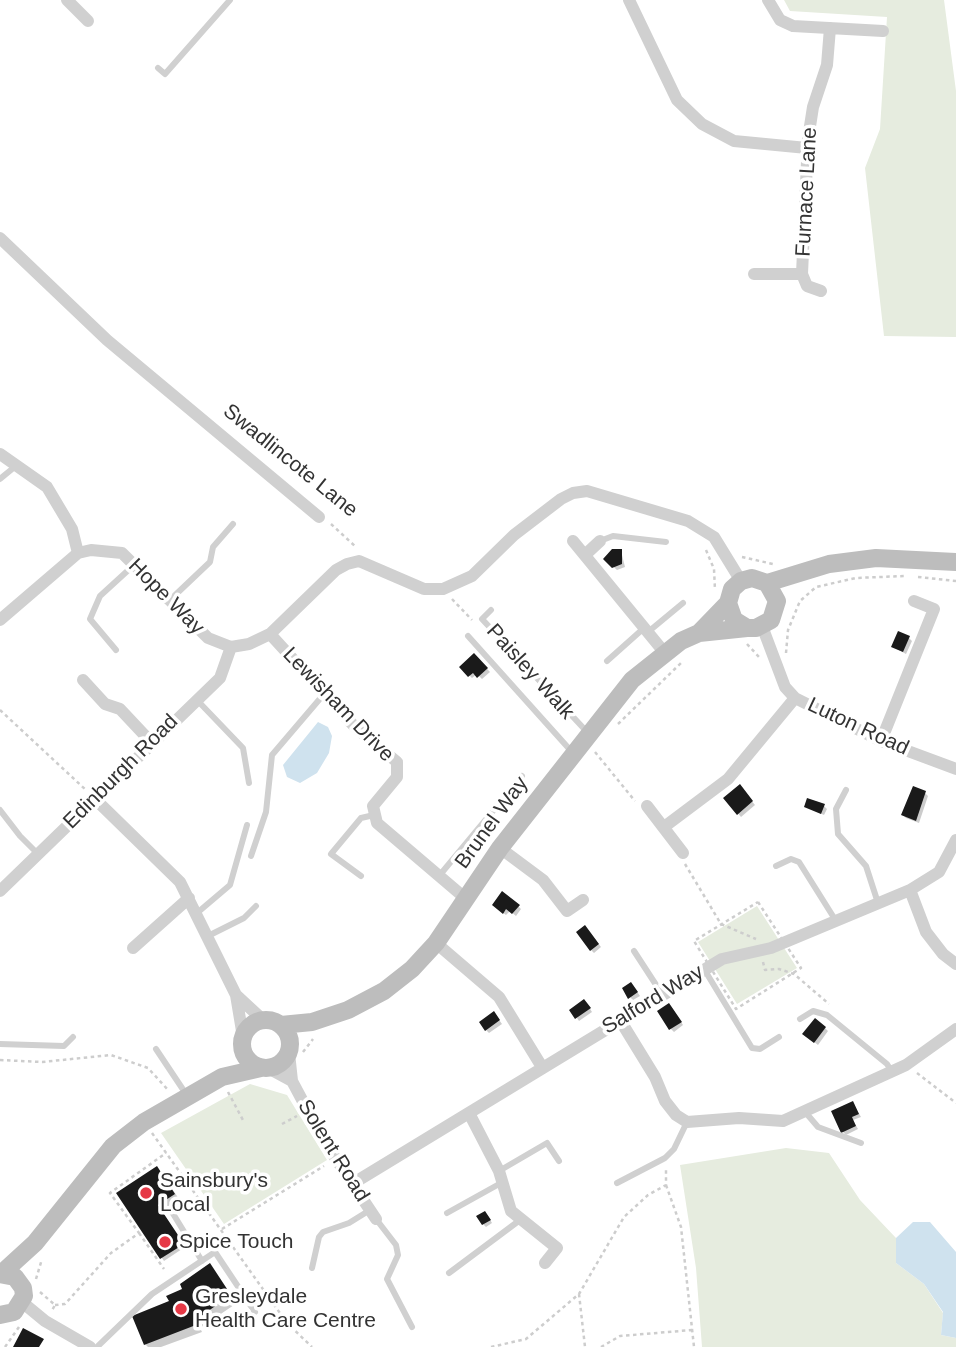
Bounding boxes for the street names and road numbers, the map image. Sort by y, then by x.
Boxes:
street label: Furnace Lane [791,127,823,257]
street label: Swadlincote Lane [218,399,362,523]
street label: Hope Way [123,554,209,640]
street label: Paisley Walk [481,619,579,725]
street label: Lewisham Drive [277,643,399,767]
street label: Luton Road [803,693,913,761]
street label: Edinburgh Road [58,709,184,835]
street label: Brunel Way [450,772,534,874]
street label: Salford Way [598,960,708,1040]
street label: Solent Road [292,1095,374,1207]

